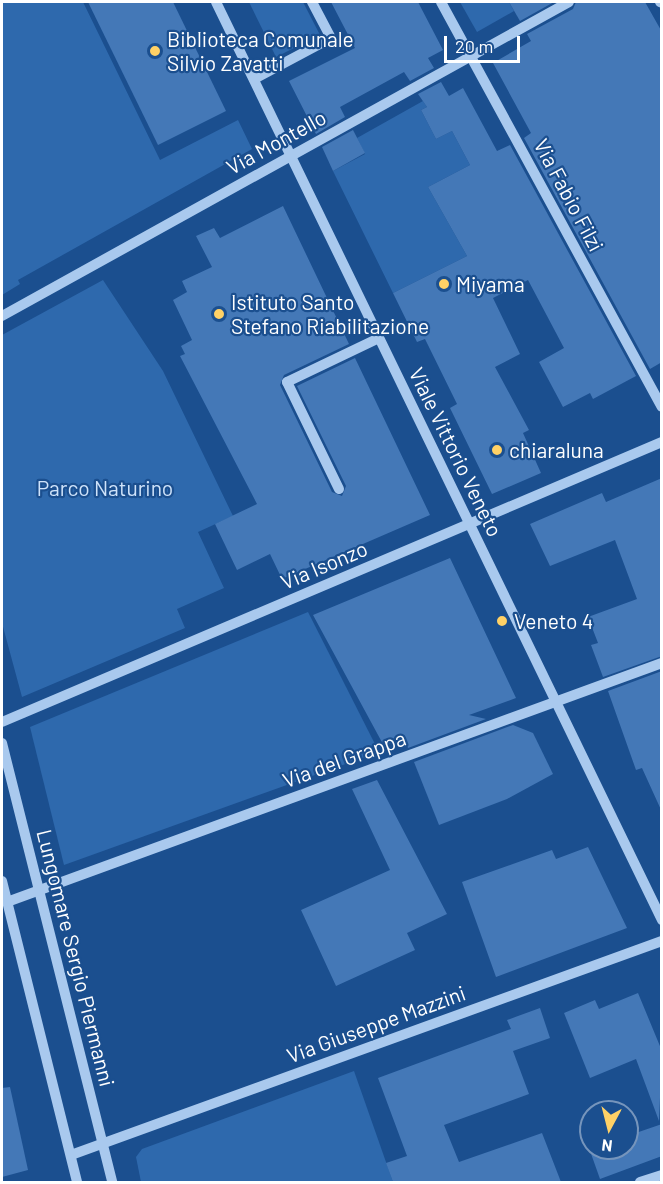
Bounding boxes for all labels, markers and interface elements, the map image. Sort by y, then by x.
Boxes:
scale bar [447,24,524,62]
place label: Biblioteca Comunale Silvio Zavatti [167,26,354,76]
text: 20 m [455,35,493,57]
marker: Biblioteca Comunale Silvio Zavatti [148,44,162,58]
street label: Via Montello [222,104,330,180]
street label: Via Fabio Filzi [529,134,609,256]
place label: Miyama [456,271,525,297]
marker: Miyama [437,277,451,291]
place label: Istituto Santo Stefano Riabilitazione [231,289,429,339]
marker: Istituto Santo Stefano Riabilitazione [212,307,226,321]
street label: Viale Vittorio Veneto [404,363,508,541]
place label: chiaraluna [509,437,604,463]
marker: chiaraluna [490,443,504,457]
park label: Parco Naturino [37,475,173,501]
street label: Via Isonzo [277,535,371,595]
place label: Veneto 4 [514,608,593,634]
marker: Veneto 4 [495,614,509,628]
street label: Via del Grappa [279,725,409,793]
street label: Lungomare Sergio Piermanni [32,827,120,1089]
street label: Via Giuseppe Mazzini [283,980,469,1068]
north arrow [579,1100,639,1160]
text: N [601,1136,613,1156]

